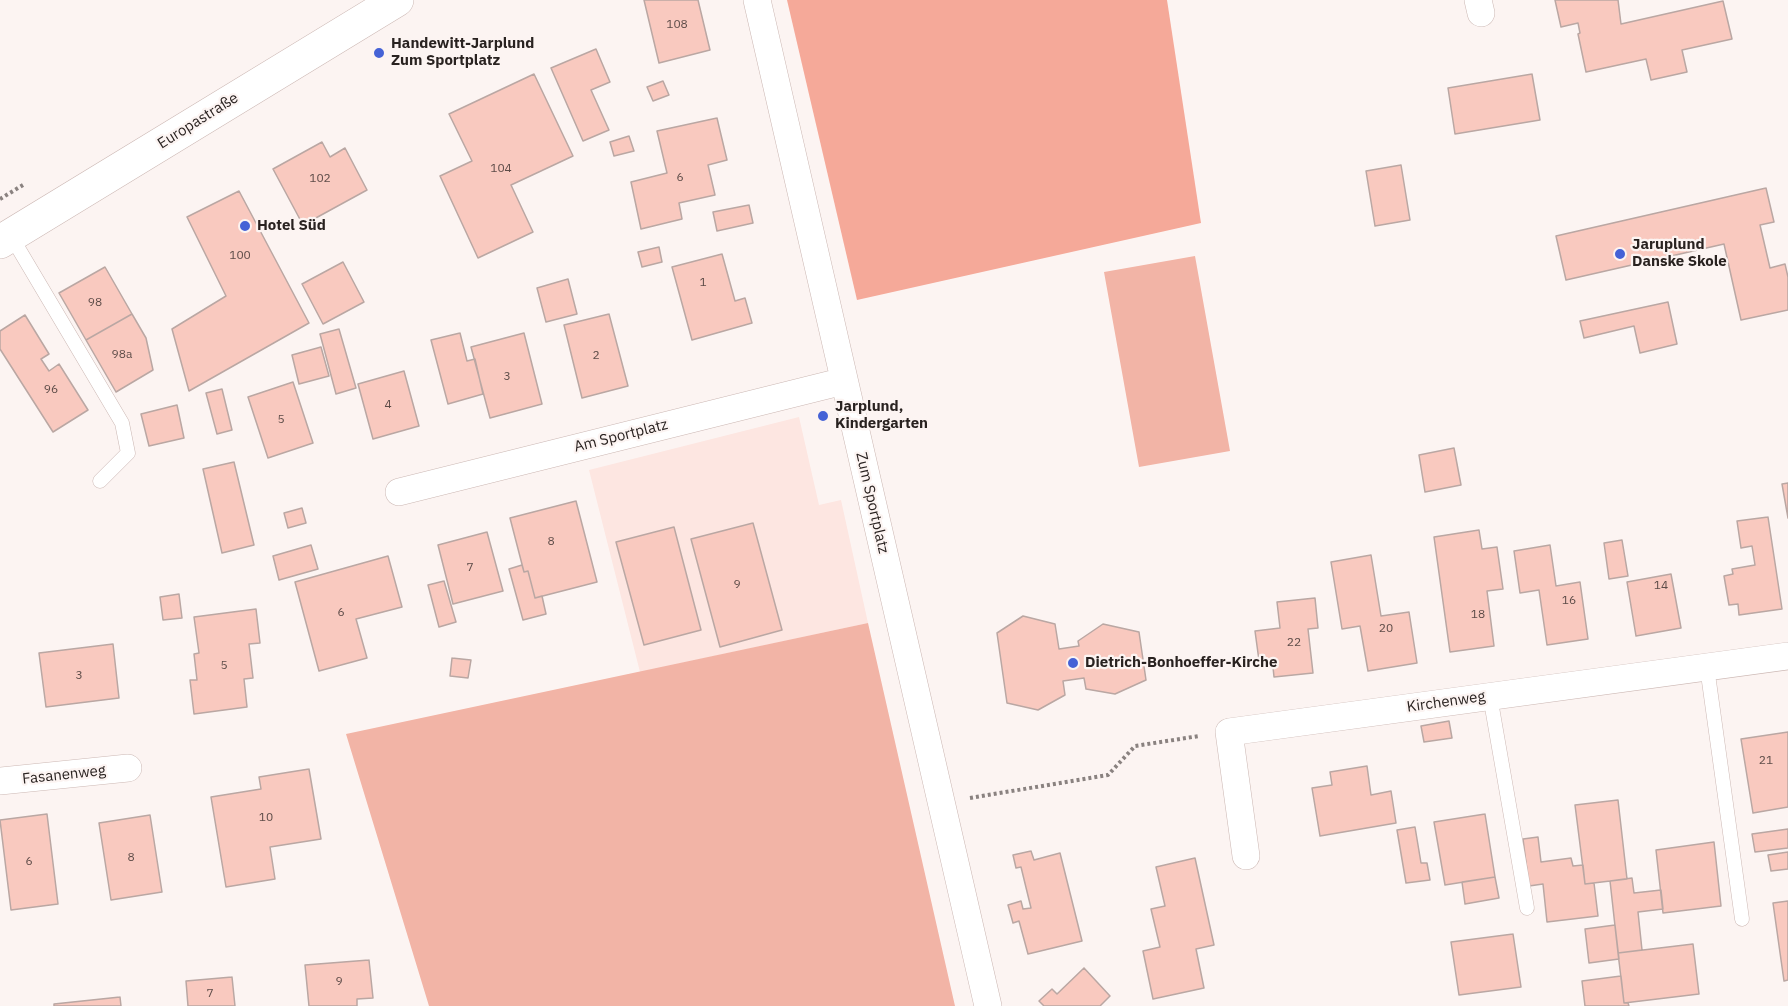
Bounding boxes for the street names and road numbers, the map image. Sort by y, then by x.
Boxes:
street label: Europastraße [154,89,242,153]
street label: Am Sportplatz [572,416,670,456]
street label: Zum Sportplatz [852,451,892,555]
street label: Kirchenweg [1406,688,1486,716]
street label: Fasanenweg [21,762,107,788]

